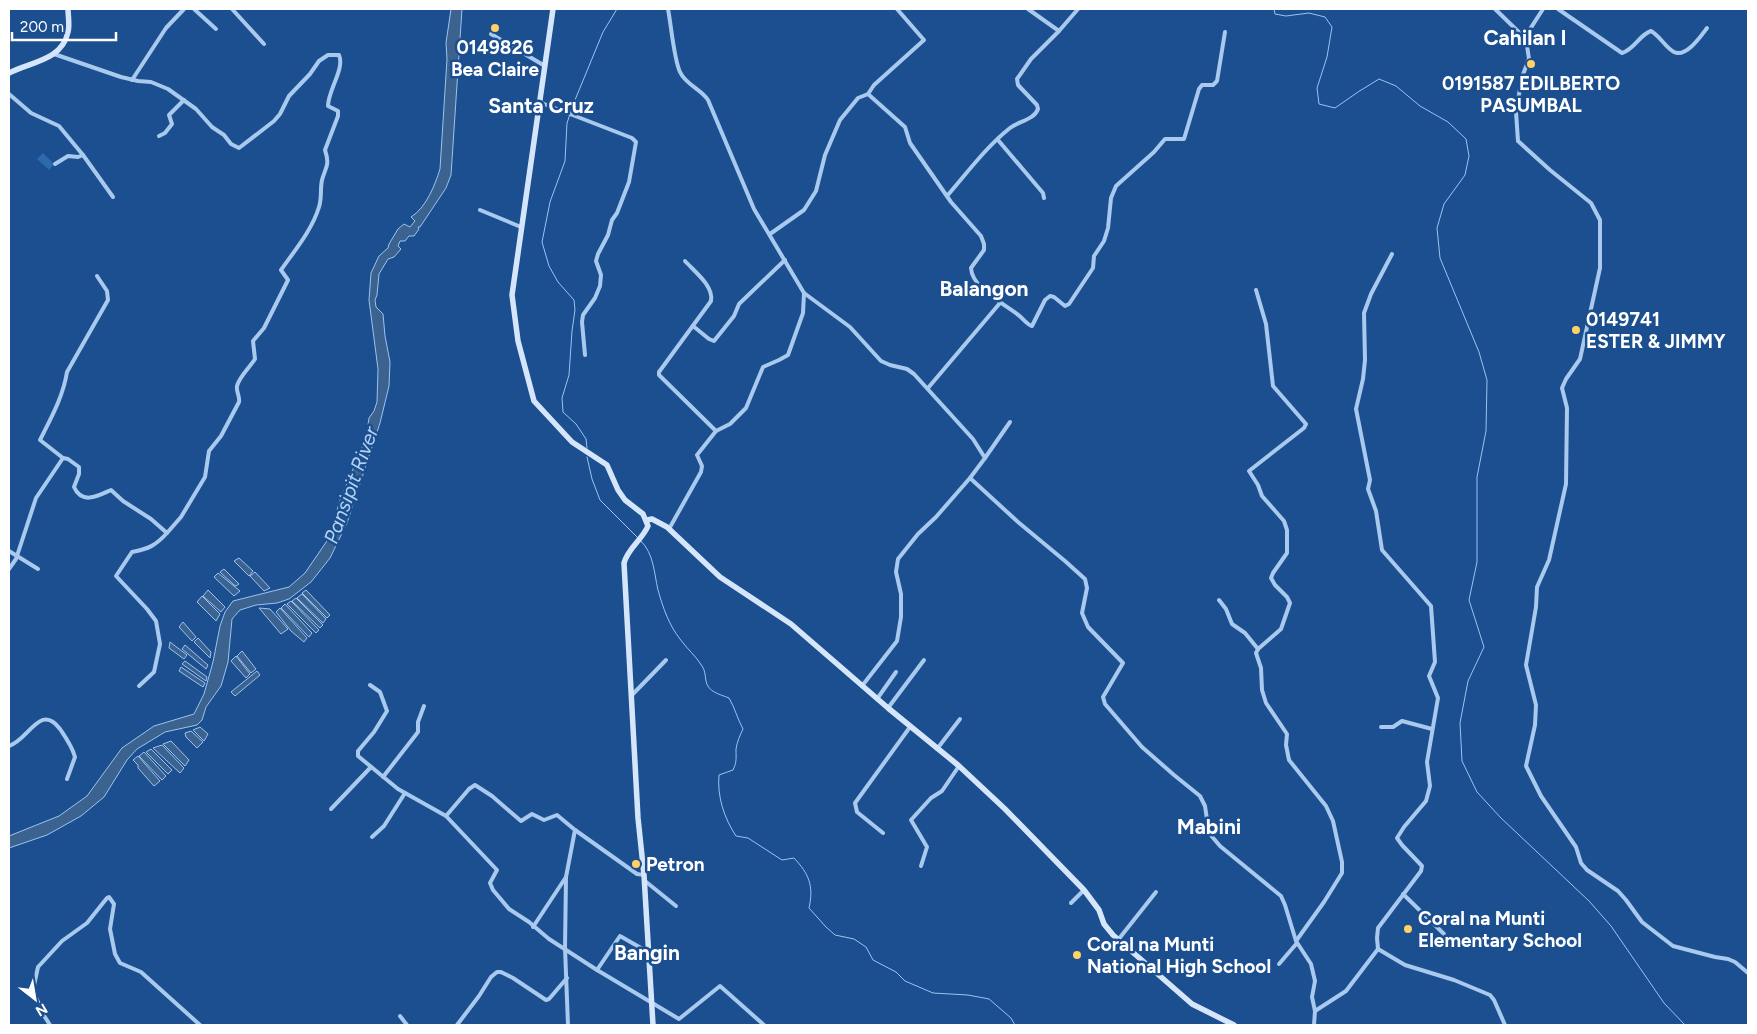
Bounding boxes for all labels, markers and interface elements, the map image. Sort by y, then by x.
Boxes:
scale bar [12,10,116,42]
text: 200 m [20,18,64,36]
marker: 0149826 Bea Claire [489,22,501,34]
district label: Cahilan I [1483,25,1567,50]
place label: 0149826 Bea Claire [451,36,540,81]
marker: 0191587 EDILBERTO PASUMBAL [1525,58,1537,70]
place label: 0191587 EDILBERTO PASUMBAL [1442,72,1620,117]
district label: Santa Cruz [488,93,594,118]
district label: Balangon [939,276,1029,301]
place label: 0149741 ESTER & JIMMY [1586,308,1726,353]
marker: 0149741 ESTER & JIMMY [1570,324,1582,336]
water label: Pansipit River [319,422,384,547]
district label: Mabini [1177,814,1241,839]
place label: Petron [646,853,704,876]
marker: Petron [630,858,642,870]
place label: Coral na Munti Elementary School [1418,907,1582,952]
marker: Coral na Munti Elementary School [1402,923,1414,935]
place label: Coral na Munti National High School [1087,933,1271,978]
district label: Bangin [614,940,680,965]
marker: Coral na Munti National High School [1071,949,1083,961]
north arrow [10,974,60,1024]
text: N [32,1000,50,1020]

